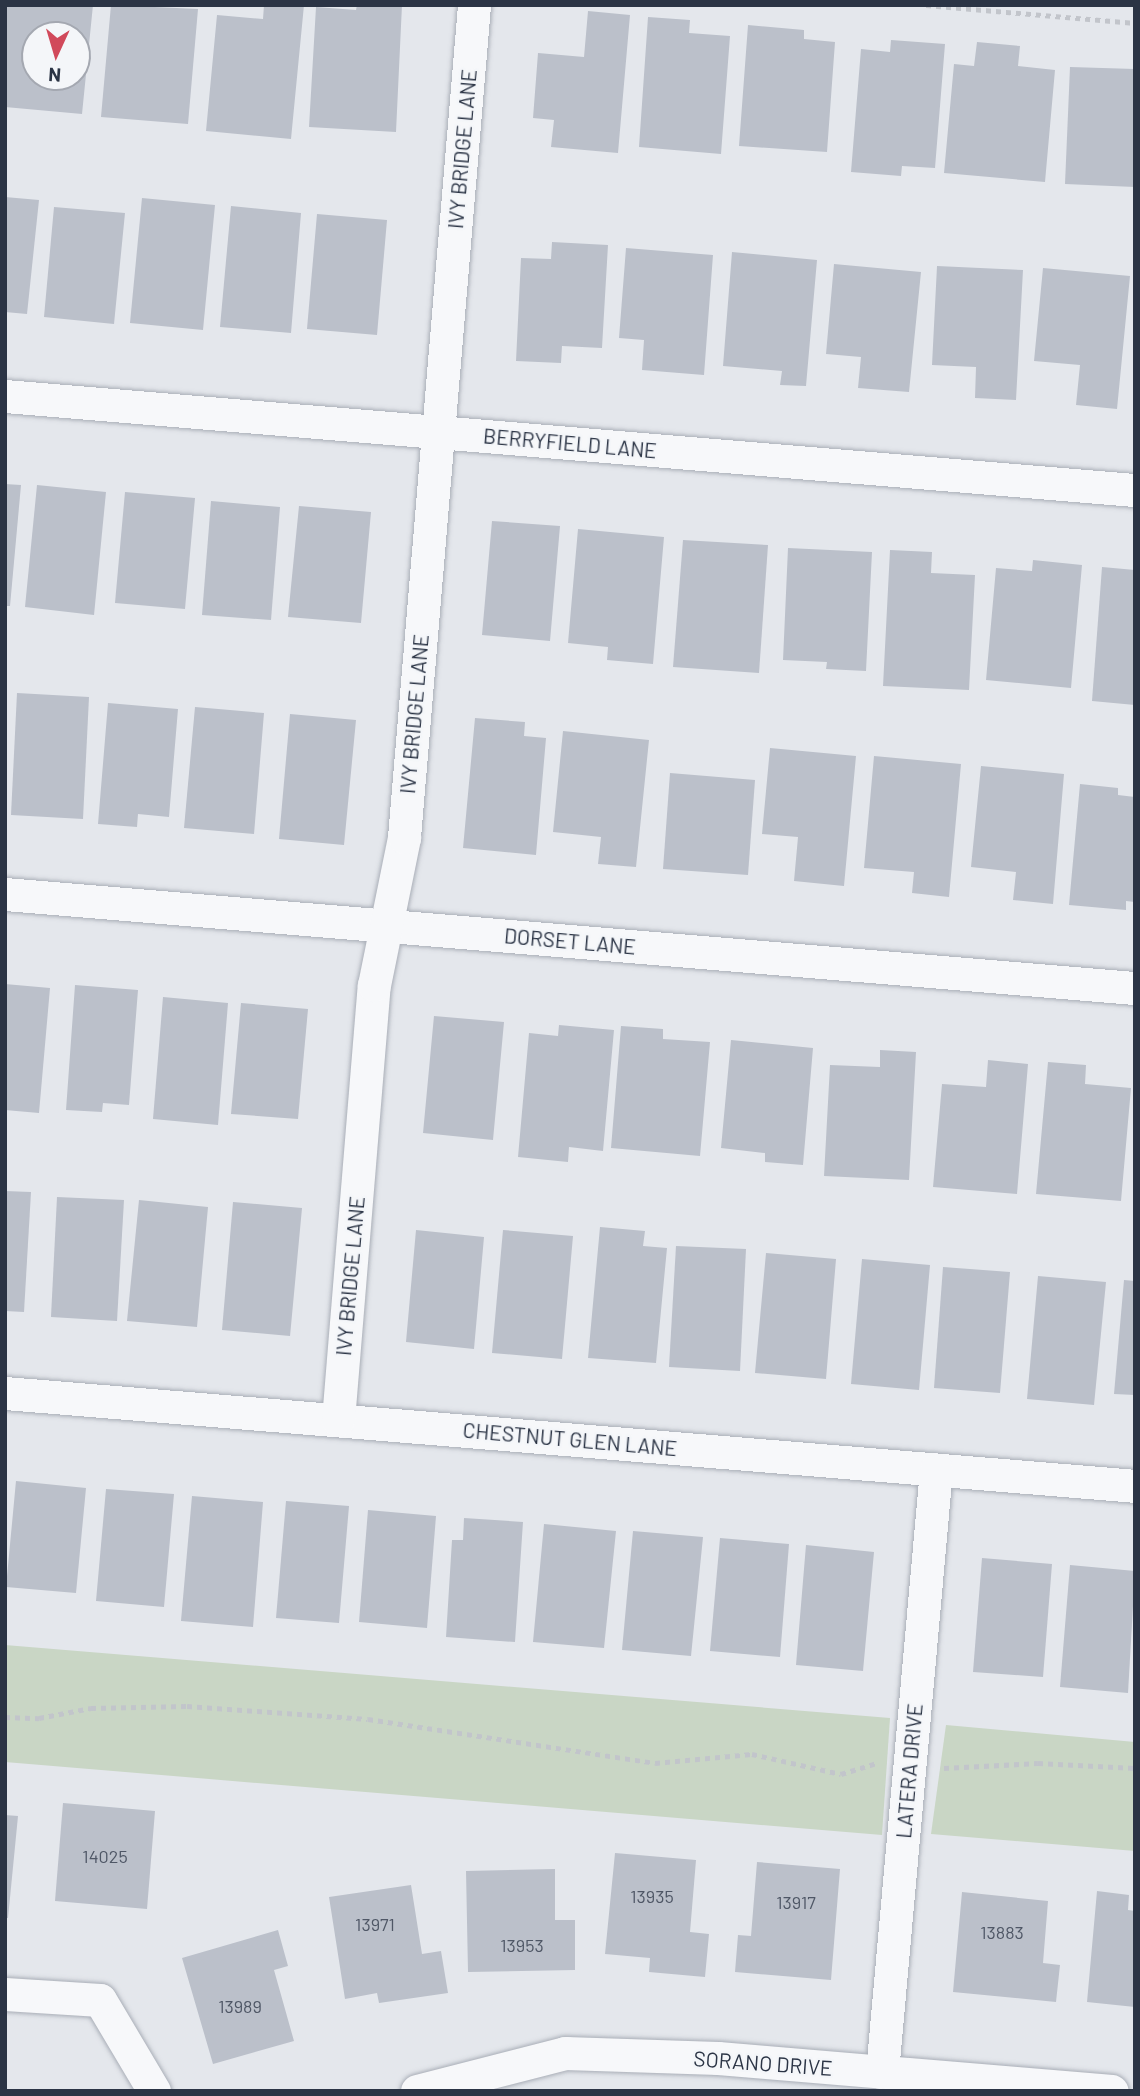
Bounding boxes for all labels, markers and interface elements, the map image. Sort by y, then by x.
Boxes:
north arrow [21,21,91,91]
text: N [48,64,62,87]
street label: IVY BRIDGE LANE [442,68,482,230]
street label: BERRYFIELD LANE [482,423,658,463]
street label: IVY BRIDGE LANE [394,633,434,795]
street label: DORSET LANE [503,923,637,959]
street label: IVY BRIDGE LANE [330,1195,370,1357]
street label: CHESTNUT GLEN LANE [462,1417,678,1461]
street label: LATERA DRIVE [891,1702,927,1840]
house number: 14025 [82,1845,128,1867]
house number: 13935 [630,1885,674,1907]
house number: 13917 [776,1891,816,1913]
house number: 13971 [355,1913,395,1935]
house number: 13883 [980,1921,1024,1943]
house number: 13953 [500,1934,544,1956]
house number: 13989 [218,1995,262,2017]
street label: SORANO DRIVE [693,2046,833,2080]

